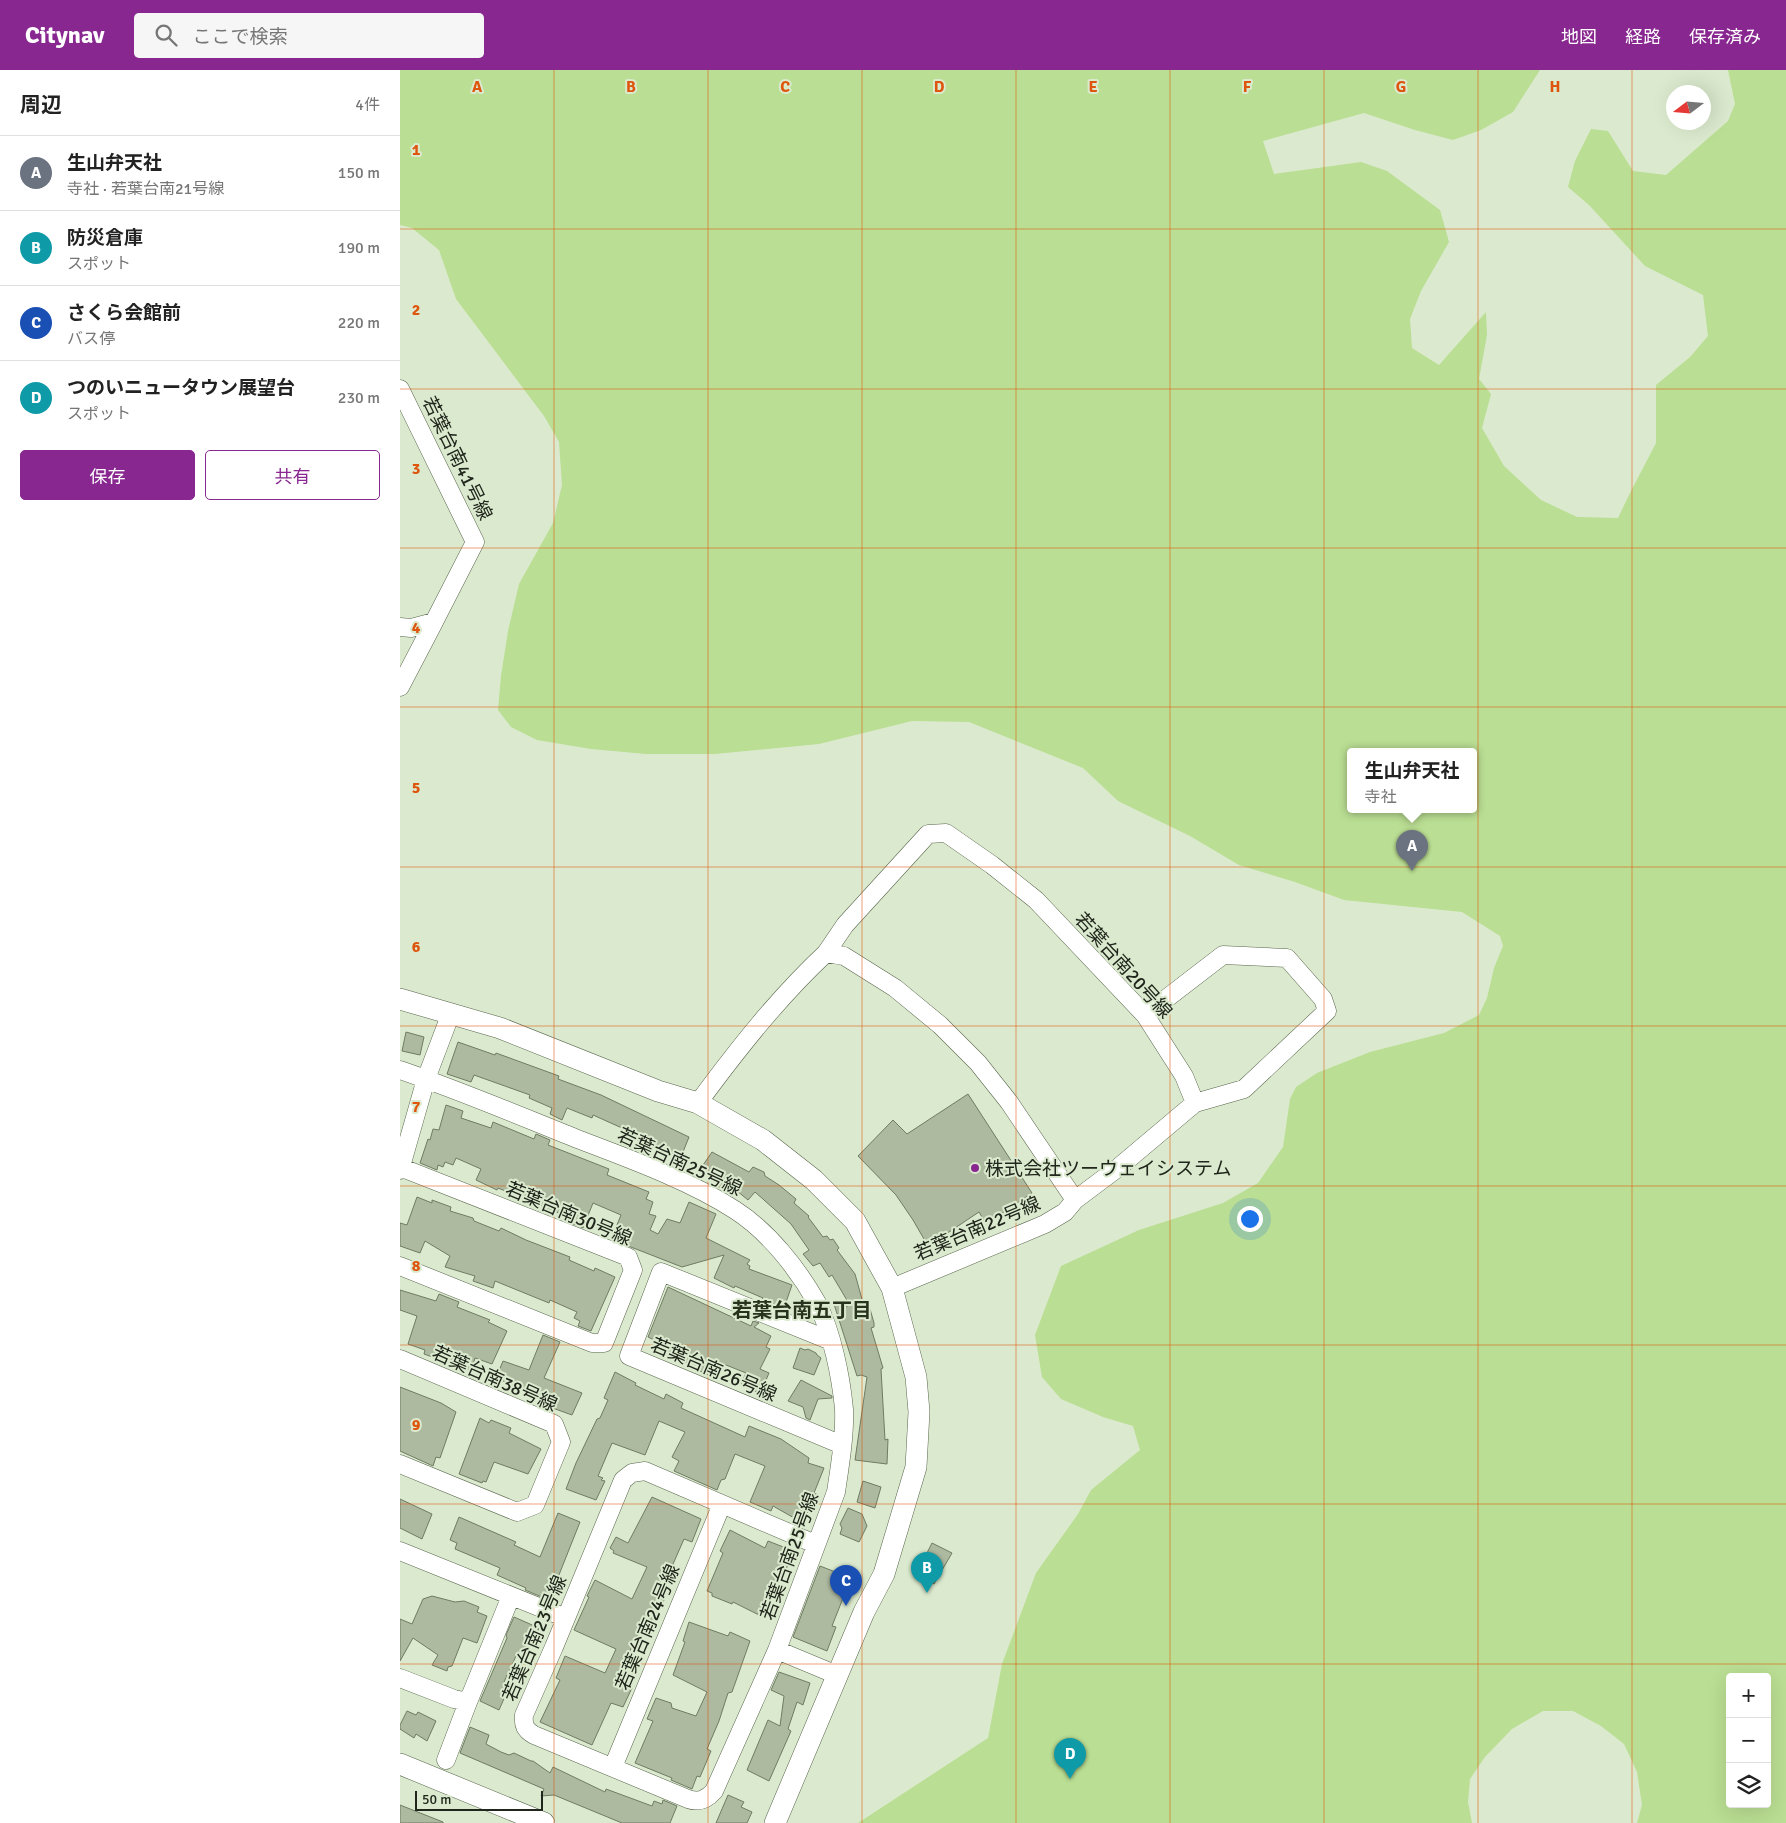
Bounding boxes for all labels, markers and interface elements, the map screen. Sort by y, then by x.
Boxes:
search box [134,13,484,58]
text: Citynav [25,20,104,50]
icon: search [152,21,180,49]
text: ここで検索 [192,25,287,49]
text: 地図 [1561,26,1597,48]
text: 経路 [1625,26,1661,48]
text: 保存済み [1689,26,1761,48]
text: A [472,77,483,97]
text: B [626,77,636,97]
text: C [780,77,790,97]
text: D [934,77,945,97]
text: E [1088,77,1098,97]
text: F [1243,77,1252,97]
text: G [1396,77,1406,97]
text: H [1550,77,1560,97]
north arrow [1666,85,1711,130]
text: 周辺 [20,92,62,118]
text: 4件 [355,95,380,115]
text: 1 [412,140,421,160]
text: 生山弁天社 [67,151,162,175]
text: A [31,163,41,183]
text: 150 m [338,163,380,183]
text: 寺社 · 若葉台南21号線 [67,179,224,199]
text: 防災倉庫 [67,226,143,250]
text: B [31,238,41,258]
text: 190 m [338,238,380,258]
text: スポット [67,254,131,274]
text: 2 [412,300,420,320]
text: さくら会館前 [67,301,181,325]
text: C [31,313,41,333]
text: 220 m [338,313,380,333]
text: バス停 [67,329,115,349]
text: つのいニュータウン展望台 [67,376,295,400]
text: D [31,388,41,408]
text: 230 m [338,388,380,408]
street label: 若葉台南41号線 [417,393,497,524]
text: スポット [67,404,131,424]
button: 保存 [20,450,195,500]
button: 共有 [205,450,380,500]
text: 3 [412,459,420,479]
text: 4 [412,618,421,638]
popup [1347,748,1477,813]
text: 生山弁天社 [1364,759,1460,783]
text: 5 [412,778,420,798]
text: 寺社 [1364,787,1397,807]
pin: A [1396,830,1428,871]
street label: 若葉台南20号線 [1069,908,1177,1024]
text: 6 [412,937,421,957]
text: 7 [412,1097,421,1117]
street label: 若葉台南25号線 [614,1123,746,1201]
place label: 株式会社ツーウェイシステム [985,1157,1231,1181]
marker: 株式会社ツーウェイシステム [969,1162,981,1174]
street label: 若葉台南30号線 [502,1177,635,1251]
street label: 若葉台南22号線 [911,1192,1044,1266]
your location [1237,1206,1263,1232]
text: 8 [412,1256,421,1276]
district label: 若葉台南五丁目 [732,1298,872,1323]
street label: 若葉台南26号線 [647,1333,780,1407]
street label: 若葉台南38号線 [428,1341,561,1417]
text: 9 [412,1415,421,1435]
street label: 若葉台南25号線 [756,1489,824,1624]
pin: B [911,1552,943,1593]
street label: 若葉台南24号線 [611,1561,685,1694]
pin: C [830,1565,862,1606]
street label: 若葉台南23号線 [498,1572,572,1705]
map controls [1726,1673,1771,1808]
button: + [1726,1673,1771,1718]
button: − [1726,1718,1771,1763]
pin: D [1054,1738,1086,1779]
button: layers [1726,1763,1771,1808]
scale bar [415,1788,542,1811]
text: 50 m [422,1791,451,1808]

